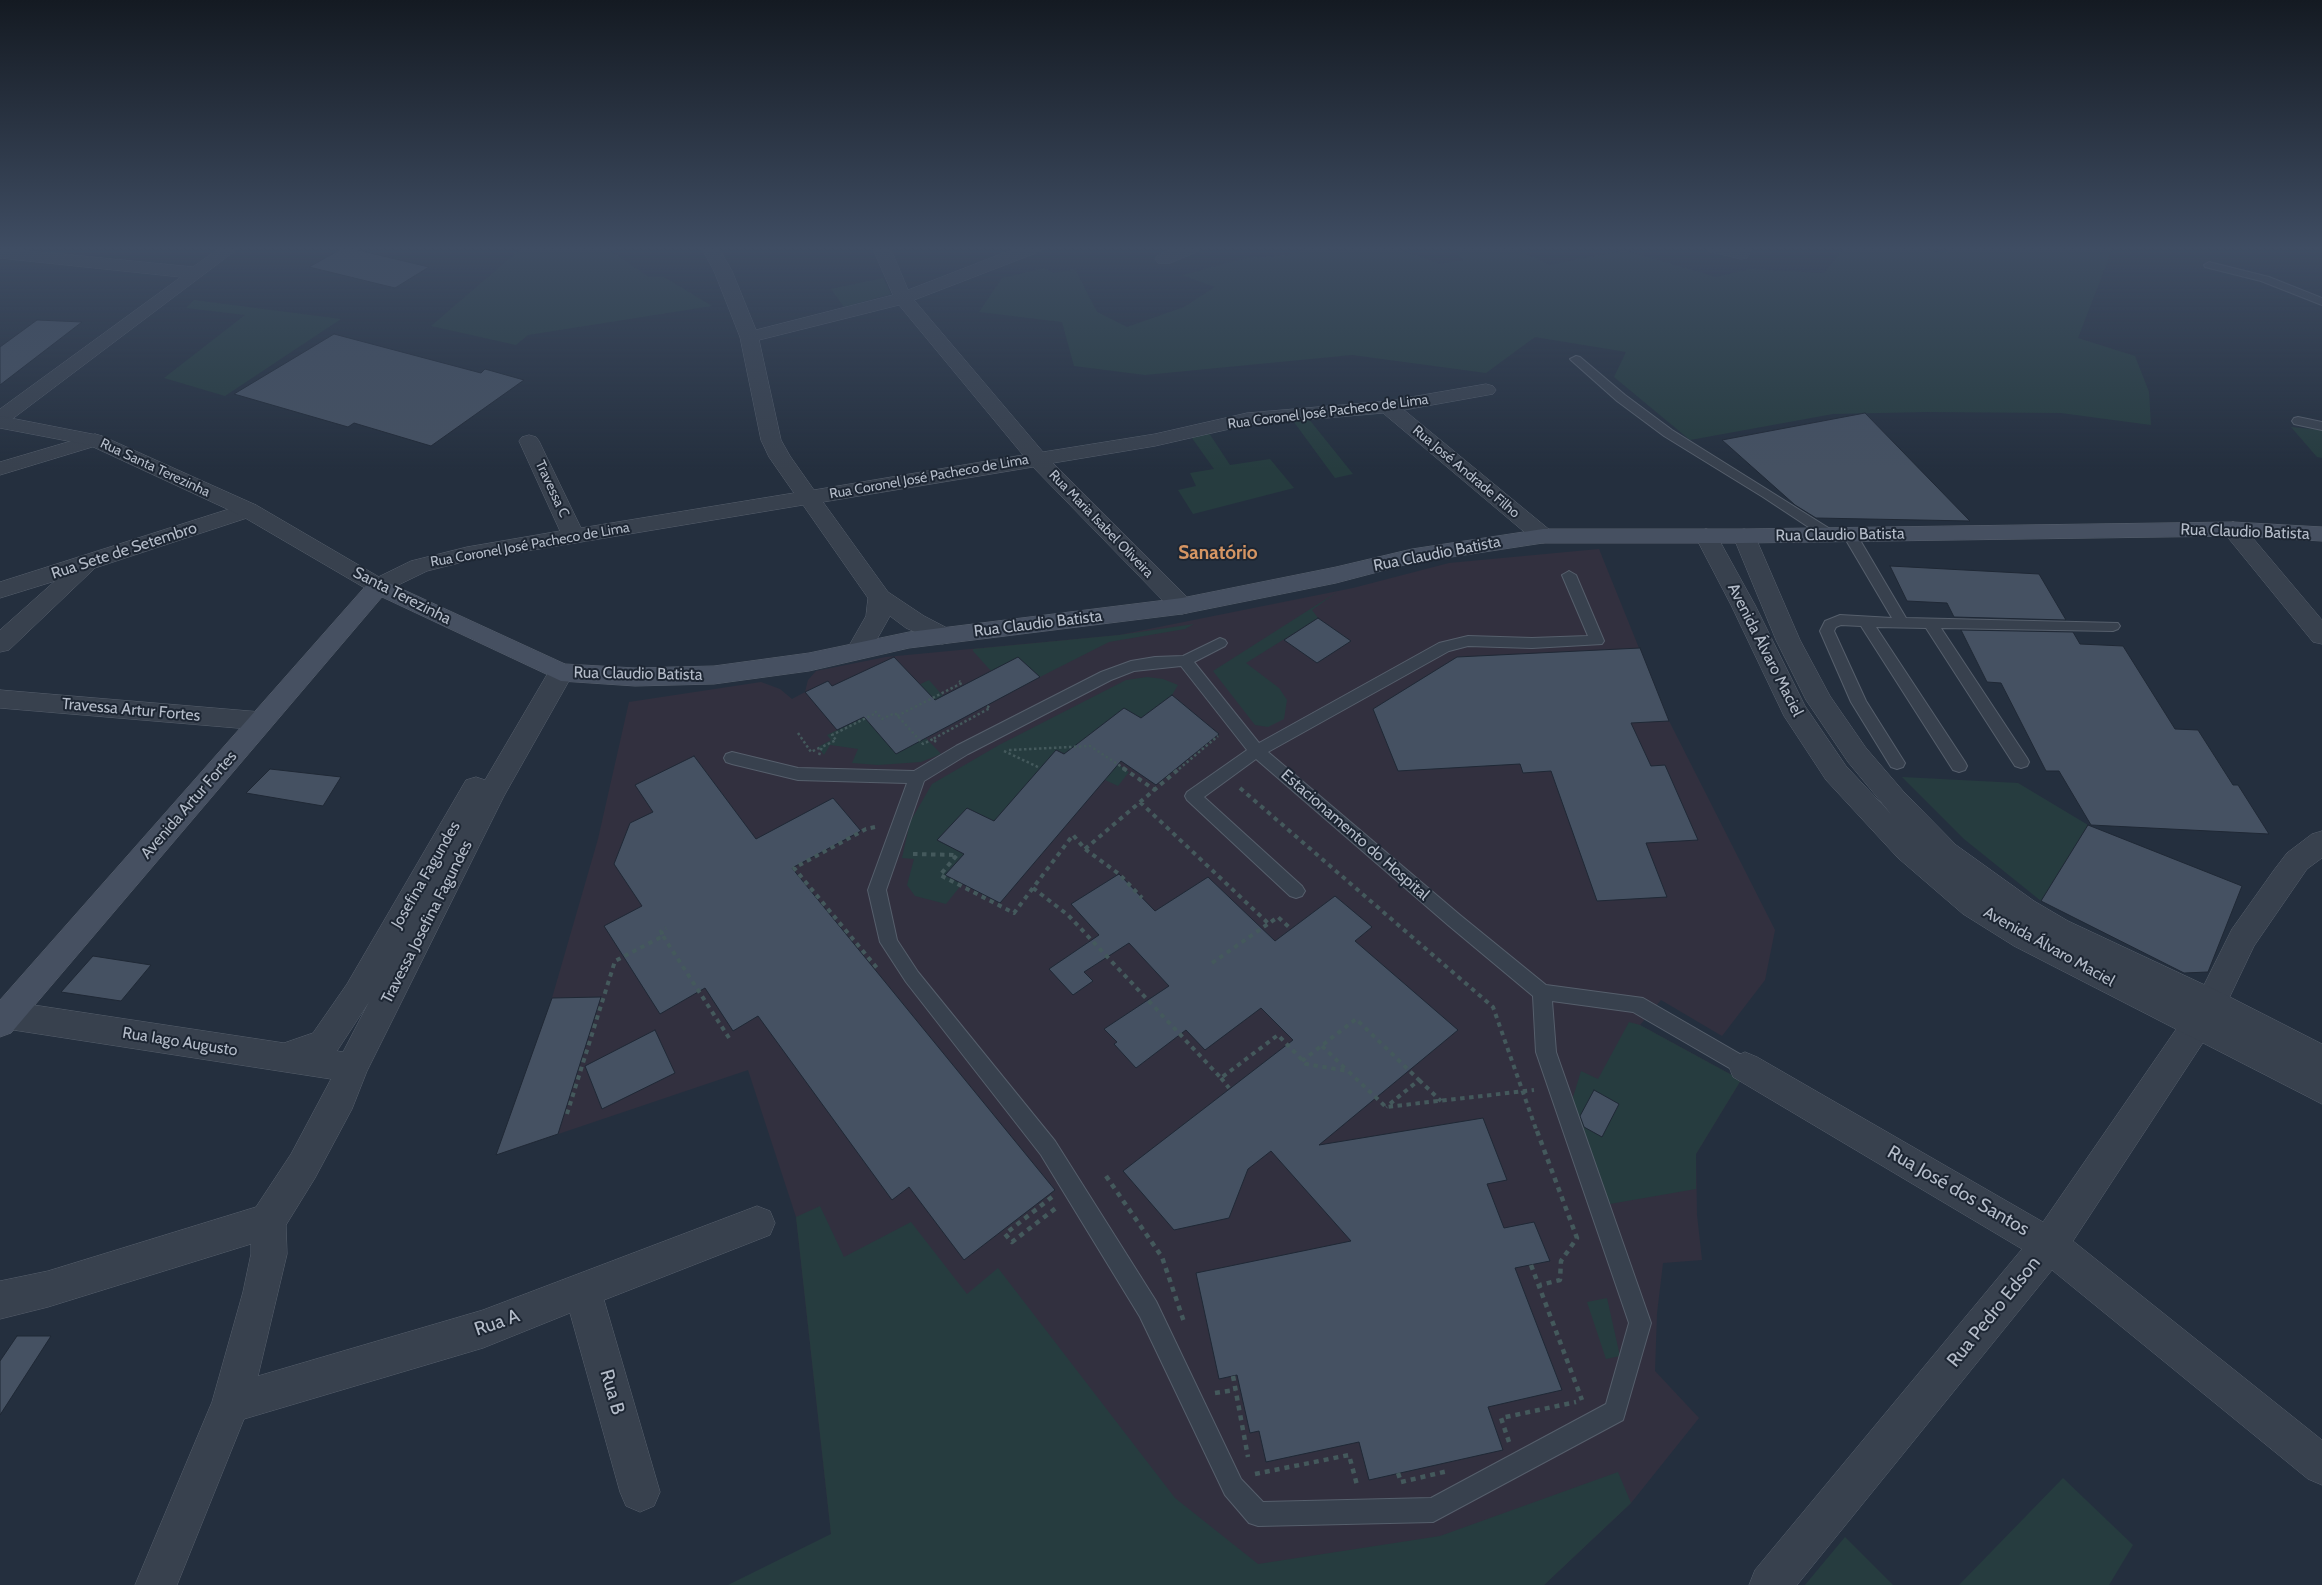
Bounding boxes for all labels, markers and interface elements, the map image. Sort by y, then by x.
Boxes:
street label: Rua Coronel José Pacheco de Lima [1227,391,1429,433]
street label: Rua José Andrade Filho [1409,422,1523,522]
street label: Rua Santa Terezinha [97,435,213,501]
street label: Rua Coronel José Pacheco de Lima [828,451,1030,503]
street label: Travessa C [531,458,573,520]
street label: Rua Maria Isabel Oliveira [1045,467,1157,581]
street label: Rua Sete de Setembro [49,518,199,584]
street label: Rua Coronel José Pacheco de Lima [429,519,631,571]
street label: Rua Claudio Batista [2180,520,2310,544]
street label: Rua Claudio Batista [1775,524,1905,546]
street label: Rua Claudio Batista [1372,532,1502,576]
district label: Sanatório [1178,542,1258,564]
street label: Santa Terezinha [350,563,454,629]
street label: Avenida Álvaro Maciel [1723,580,1807,720]
street label: Rua Claudio Batista [973,607,1103,641]
street label: Rua Claudio Batista [573,663,703,685]
street label: Travessa Artur Fortes [61,694,201,726]
street label: Avenida Artur Fortes [137,747,241,863]
street label: Estacionamento do Hospital [1277,765,1433,905]
street label: Josefina Fagundes [388,818,464,932]
street label: Travessa Josefina Fagundes [377,837,477,1007]
street label: Avenida Álvaro Maciel [1980,903,2118,991]
street label: Rua Iago Augusto [121,1023,239,1061]
street label: Rua José dos Santos [1883,1141,2033,1241]
street label: Rua Pedro Edson [1942,1252,2046,1372]
street label: Rua A [471,1305,523,1341]
street label: Rua B [595,1367,629,1417]

